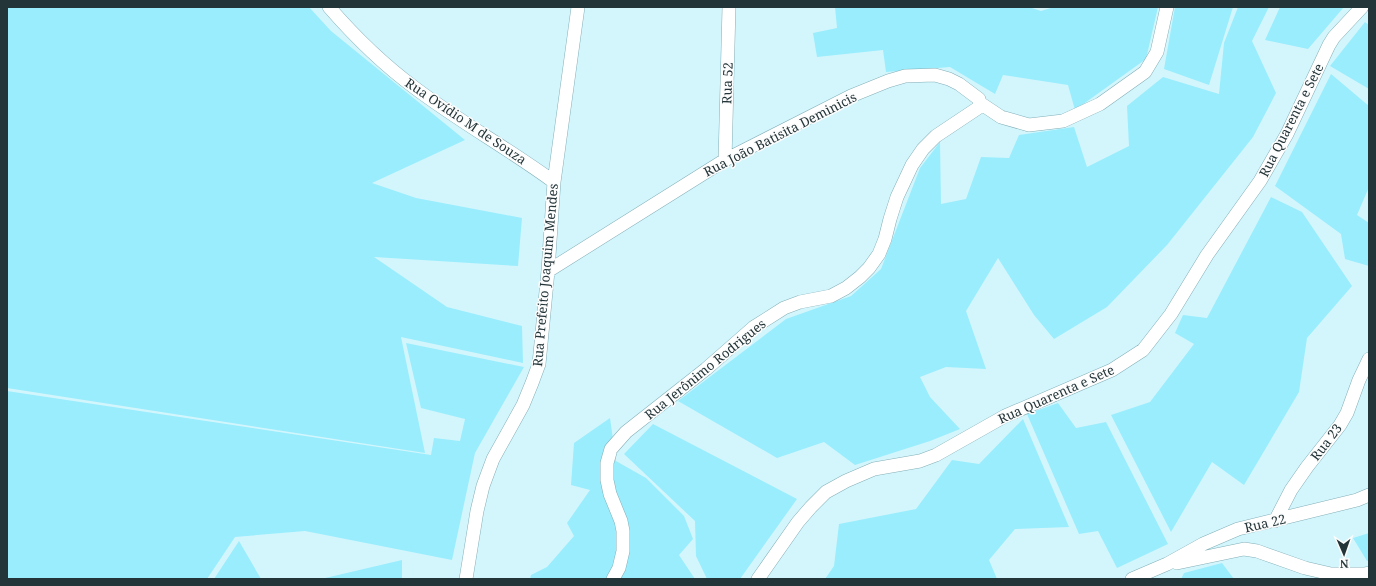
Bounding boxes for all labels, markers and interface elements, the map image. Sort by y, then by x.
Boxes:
street label: Rua Quarenta e Sete [1255,60,1327,180]
street label: Rua 52 [717,62,737,104]
street label: Rua Ovídio M de Souza [402,74,530,168]
street label: Rua João Batisita Deminicis [700,87,860,180]
street label: Rua Prefeito Joaquim Mendes [528,183,562,367]
street label: Rua Jerônimo Rodrigues [641,314,769,423]
street label: Rua Quarenta e Sete [995,360,1117,428]
street label: Rua 23 [1306,420,1346,464]
street label: Rua 22 [1242,510,1288,536]
north arrow [1324,534,1364,574]
text: N [1339,557,1349,572]

